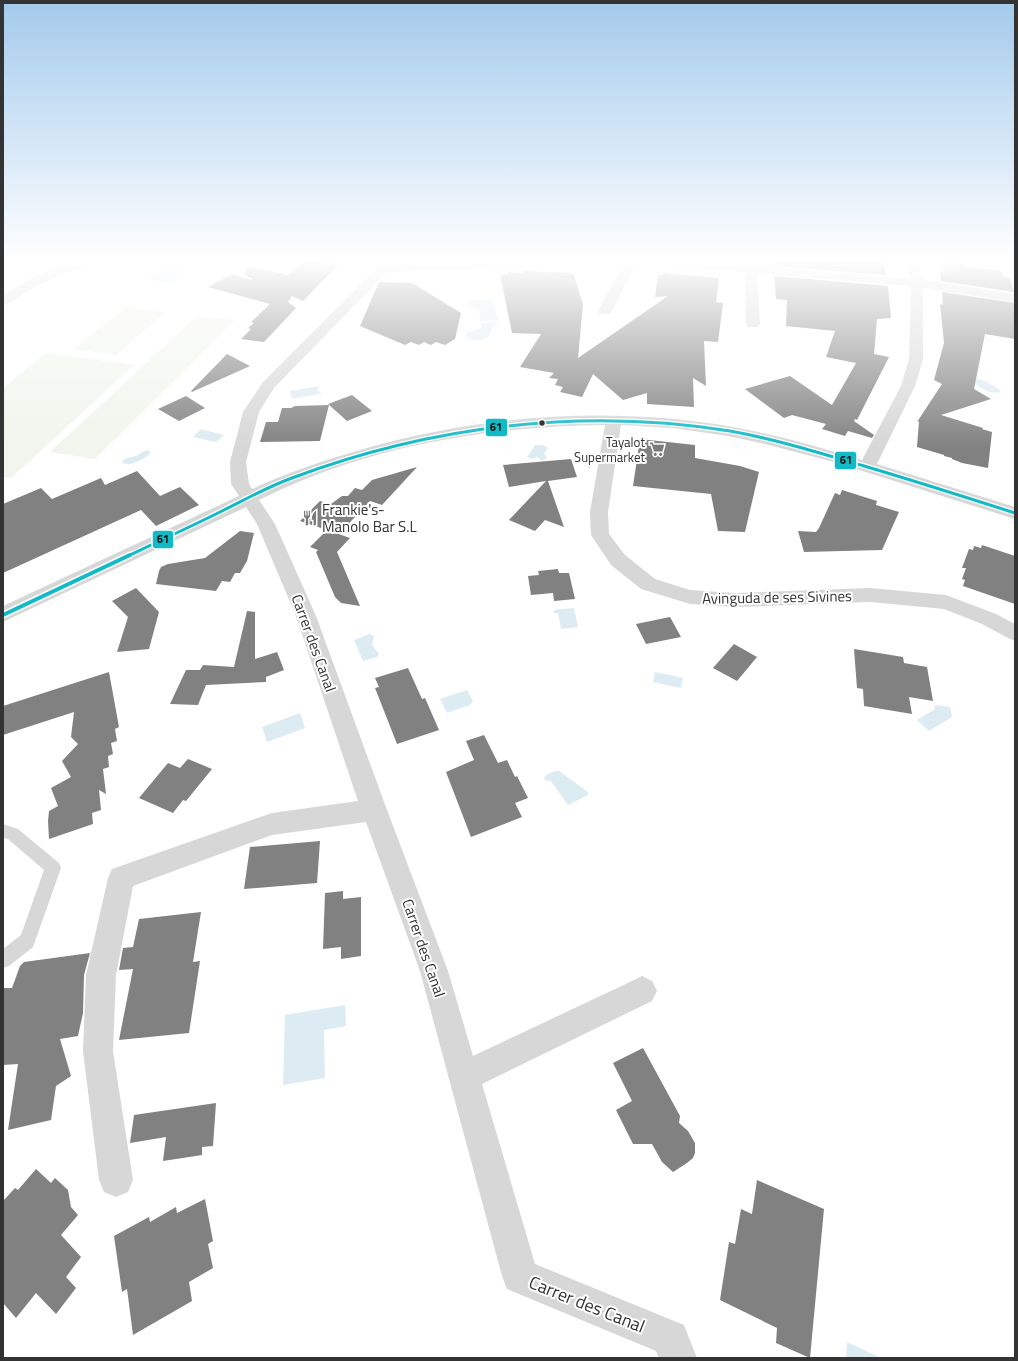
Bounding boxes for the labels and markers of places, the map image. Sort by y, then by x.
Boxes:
unlabelled marker [537,418,547,428]
place label: Tayalot Supermarket [574,432,645,467]
supermarket icon: Tayalot Supermarket [648,440,666,458]
place label: Frankie's- Manolo Bar S.L [322,498,417,538]
restaurant icon: Frankie's- Manolo Bar S.L [301,509,319,527]

